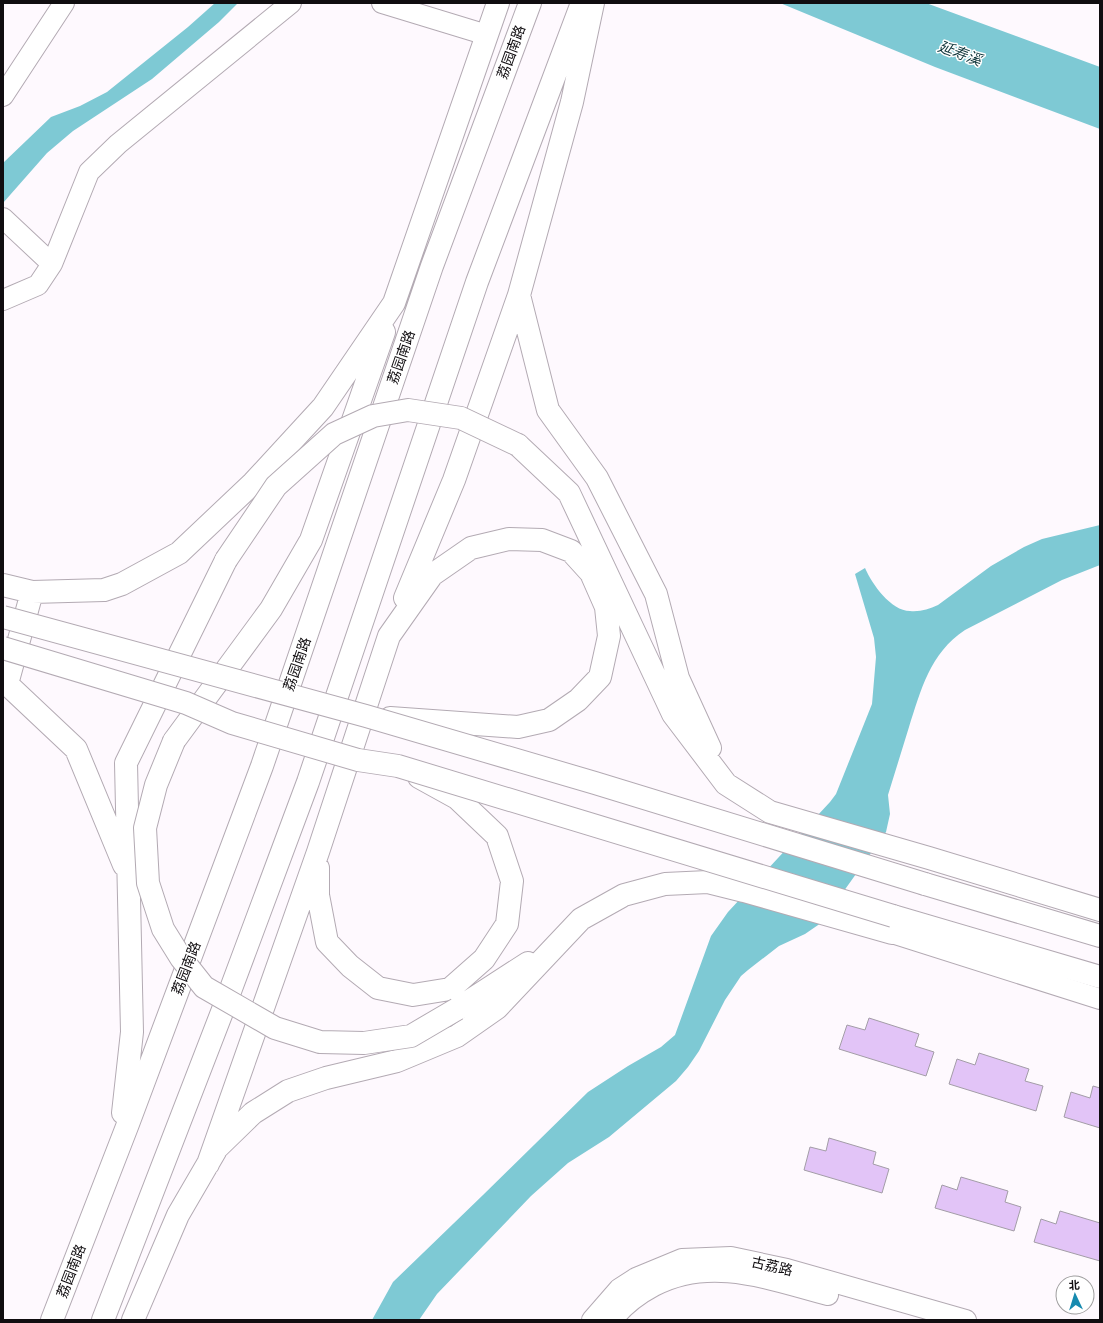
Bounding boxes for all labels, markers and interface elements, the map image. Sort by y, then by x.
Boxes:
street label: 荔园南路 [494,23,528,81]
water label: 延寿溪 [936,37,986,69]
street label: 荔园南路 [384,328,418,386]
street label: 荔园南路 [280,635,314,693]
street label: 荔园南路 [168,939,204,997]
street label: 荔园南路 [53,1242,89,1300]
street label: 古荔路 [750,1253,794,1279]
north arrow [1055,1275,1095,1315]
text: 北 [1068,1279,1080,1291]

